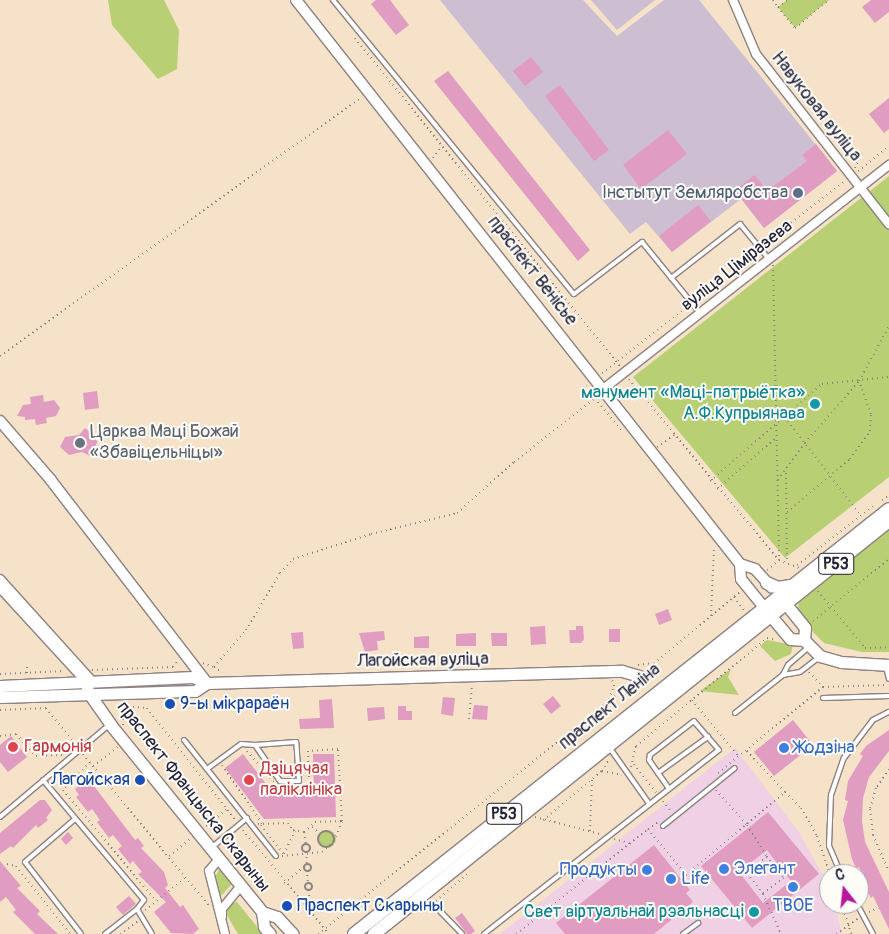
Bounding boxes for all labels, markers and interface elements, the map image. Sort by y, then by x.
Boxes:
street label: Навуковая вуліца [766,48,866,166]
place label: Інстытут Земляробства [602,182,788,204]
marker: Інстытут Земляробства [792,187,804,199]
street label: праспект Венісье [483,212,581,330]
street label: вуліца Ціміразева [677,216,797,316]
place label: манумент «Маці-патрыётка» А.Ф.Купрыянава [581,383,805,426]
marker: манумент «Маці-патрыётка» А.Ф.Купрыянава [809,398,821,410]
place label: Царква Маці Божай «Збавіцельніцы» [90,422,239,464]
marker: Царква Маці Божай «Збавіцельніцы» [74,437,86,449]
road number: Р53 [817,550,855,578]
street label: Лагойская вуліца [357,649,489,673]
street label: праспект Леніна [555,659,665,755]
place label: 9-ы мікрараён [180,693,289,715]
street label: праспект Францыска Скарыны [112,697,274,897]
marker: 9-ы мікрараён [164,698,176,710]
place label: Гармонія [24,736,92,758]
place label: Жодзіна [794,737,854,759]
marker: Гармонія [6,740,20,754]
marker: Жодзіна [778,742,790,754]
place label: Дзіцячая паліклініка [260,759,342,802]
place label: Лагойская [51,769,130,791]
marker: Дзіцячая паліклініка [242,773,256,787]
marker: Лагойская [134,774,146,786]
road number: Р53 [485,801,523,828]
place label: Элегант [734,858,796,880]
place label: Продукты [560,859,637,881]
marker: Элегант [718,863,730,875]
marker: Продукты [641,864,653,876]
north arrow [819,864,869,914]
text: С [833,866,846,884]
place label: Life [681,868,709,890]
marker: Life [665,873,677,885]
marker: ТВОЕ [787,881,799,893]
place label: Праспект Скарыны [297,895,443,917]
place label: ТВОЕ [773,895,813,917]
marker: Праспект Скарыны [281,900,293,912]
place label: Свет віртуальнай рэальнасці [524,901,744,923]
marker: Свет віртуальнай рэальнасці [748,906,760,918]

